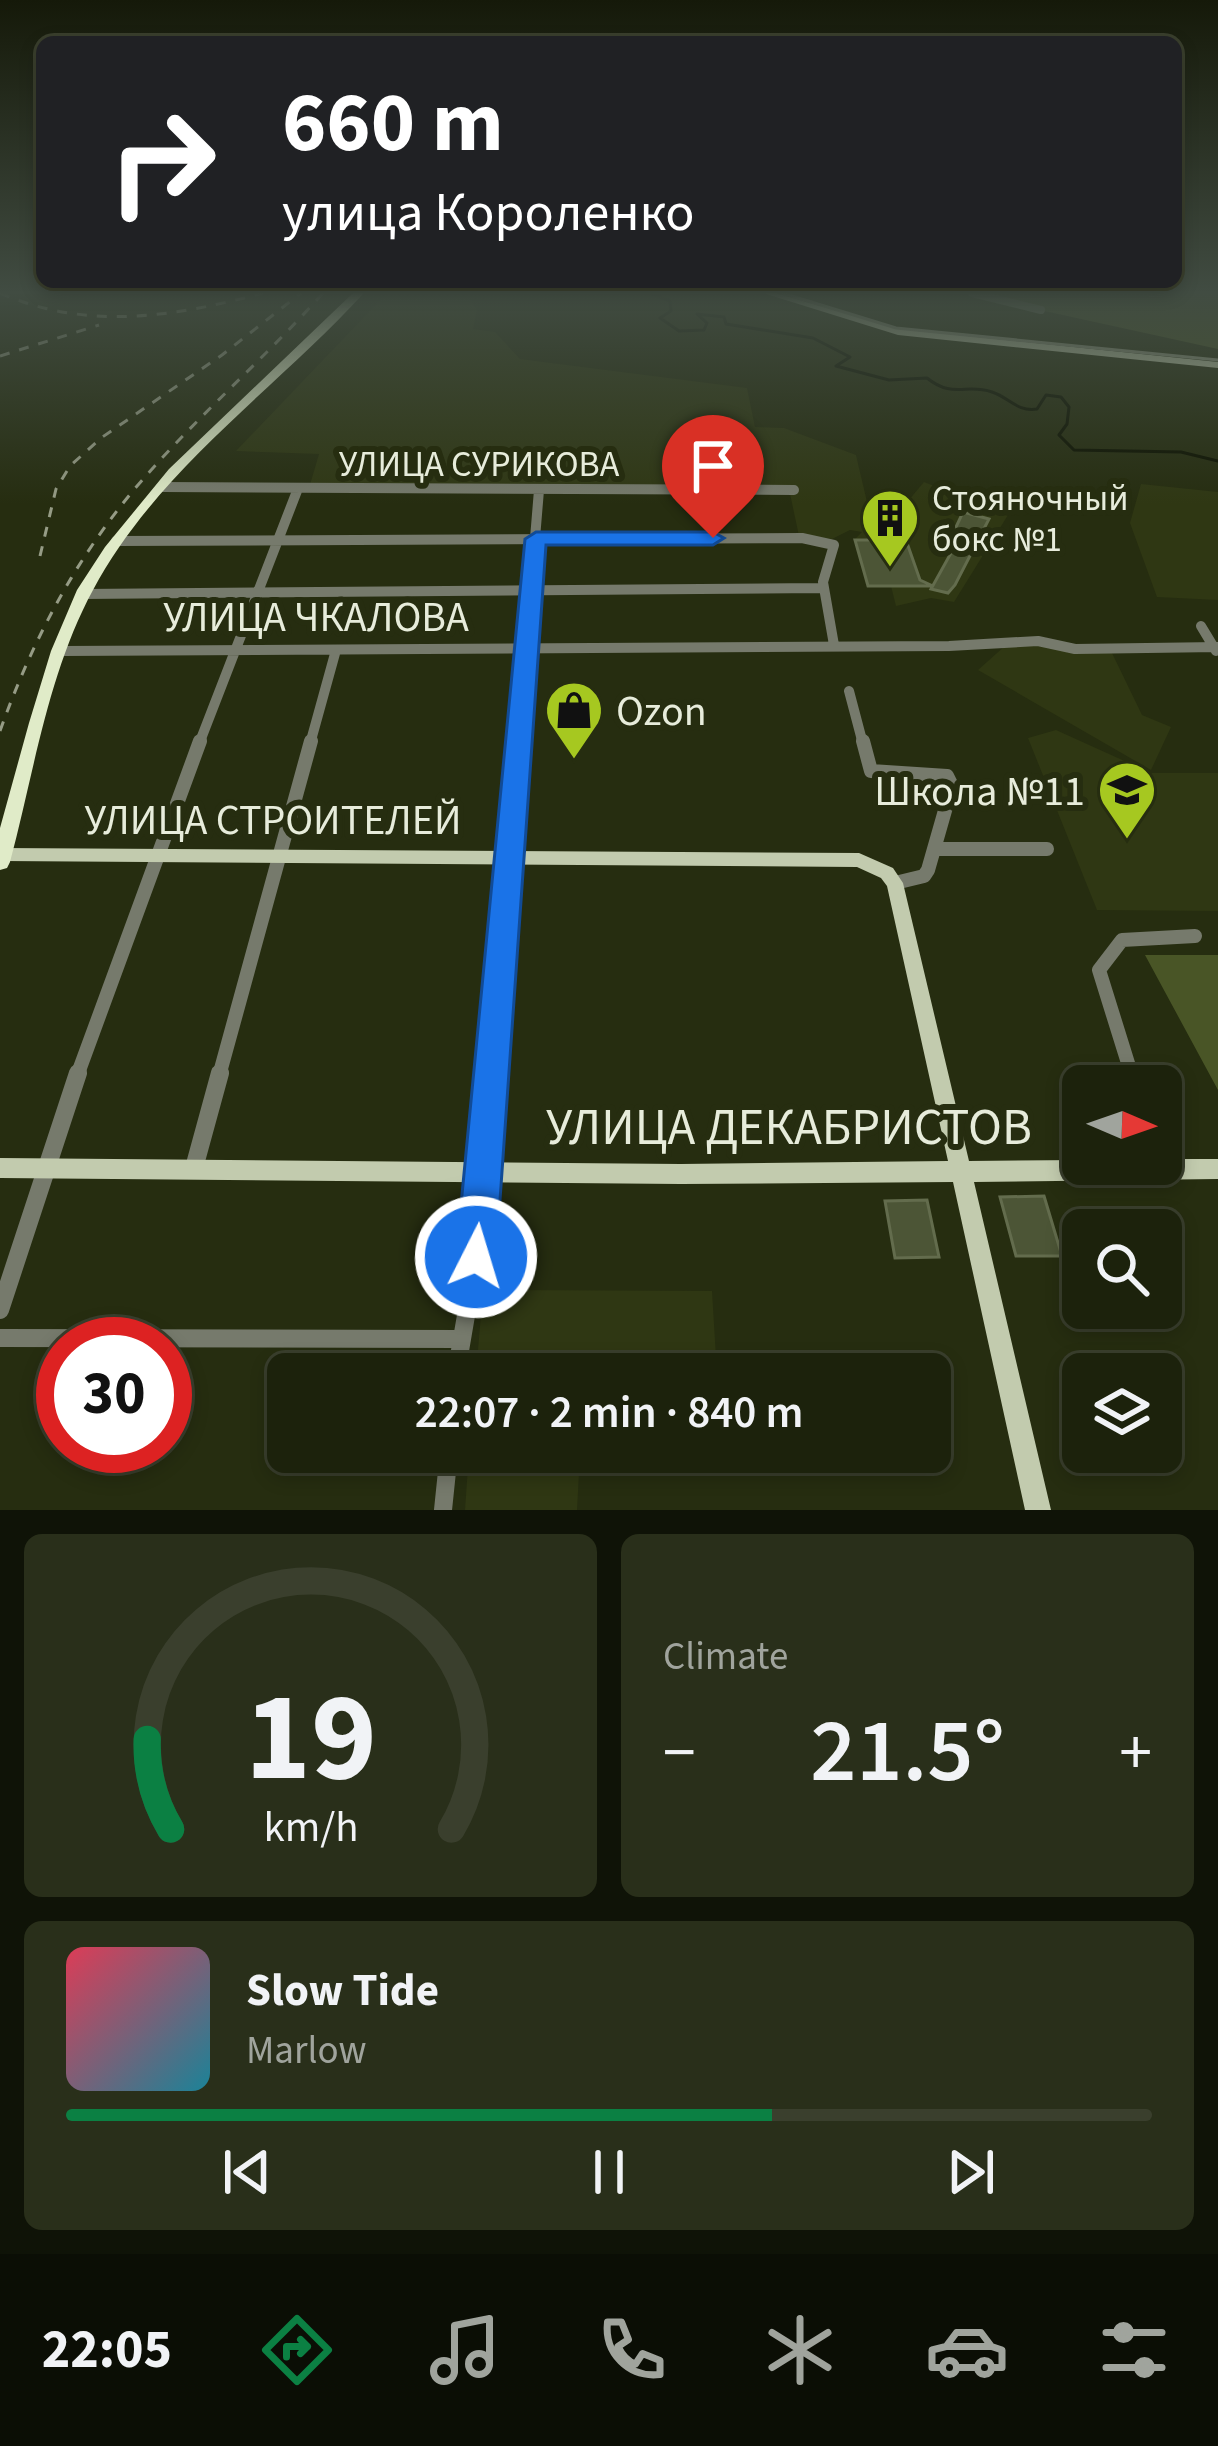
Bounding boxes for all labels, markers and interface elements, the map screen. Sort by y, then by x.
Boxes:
text: 660 m [282,64,504,184]
icon: right [84,84,240,240]
text: улица Короленко [282,175,695,252]
pin [662,415,764,538]
icon: arrive [680,433,746,499]
street label: УЛИЦА СУРИКОВА [339,439,620,490]
place label: Стояночный бокс №1 [932,473,1129,565]
building icon: Стояночный бокс №1 [859,487,921,569]
street label: УЛИЦА ЧКАЛОВА [163,588,469,648]
shop icon: Ozon [543,679,605,761]
place label: Ozon [616,682,707,742]
school or university icon: Школа №11 [1096,759,1158,841]
place label: Школа №11 [874,762,1085,822]
street label: УЛИЦА СТРОИТЕЛЕЙ [84,791,462,851]
north arrow [1062,1065,1182,1185]
map controls [1062,1065,1182,1473]
street label: УЛИЦА ДЕКАБРИСТОВ [546,1092,1032,1164]
position arrow [413,1194,539,1320]
button: search [1062,1209,1182,1329]
speed limit sign: 30 [36,1317,192,1473]
button: layers [1062,1353,1182,1473]
text: 22:07 · 2 min · 840 m [415,1381,803,1445]
text: Climate [663,1629,788,1685]
text: 19 [245,1650,376,1828]
text: 21.5° [810,1688,1005,1816]
text: − [663,1706,696,1800]
text: + [1119,1706,1152,1800]
text: km/h [263,1796,358,1857]
text: Slow Tide [246,1959,439,2023]
text: Marlow [246,2023,367,2079]
icon: previous [214,2139,280,2205]
icon: pause [576,2139,642,2205]
icon: next [938,2139,1004,2205]
icon: directions [255,2308,339,2392]
icon: music [423,2308,507,2392]
icon: phone [590,2308,674,2392]
icon: climate [758,2308,842,2392]
icon: car [925,2308,1009,2392]
icon: filters [1092,2308,1176,2392]
text: 22:05 [42,2312,172,2389]

